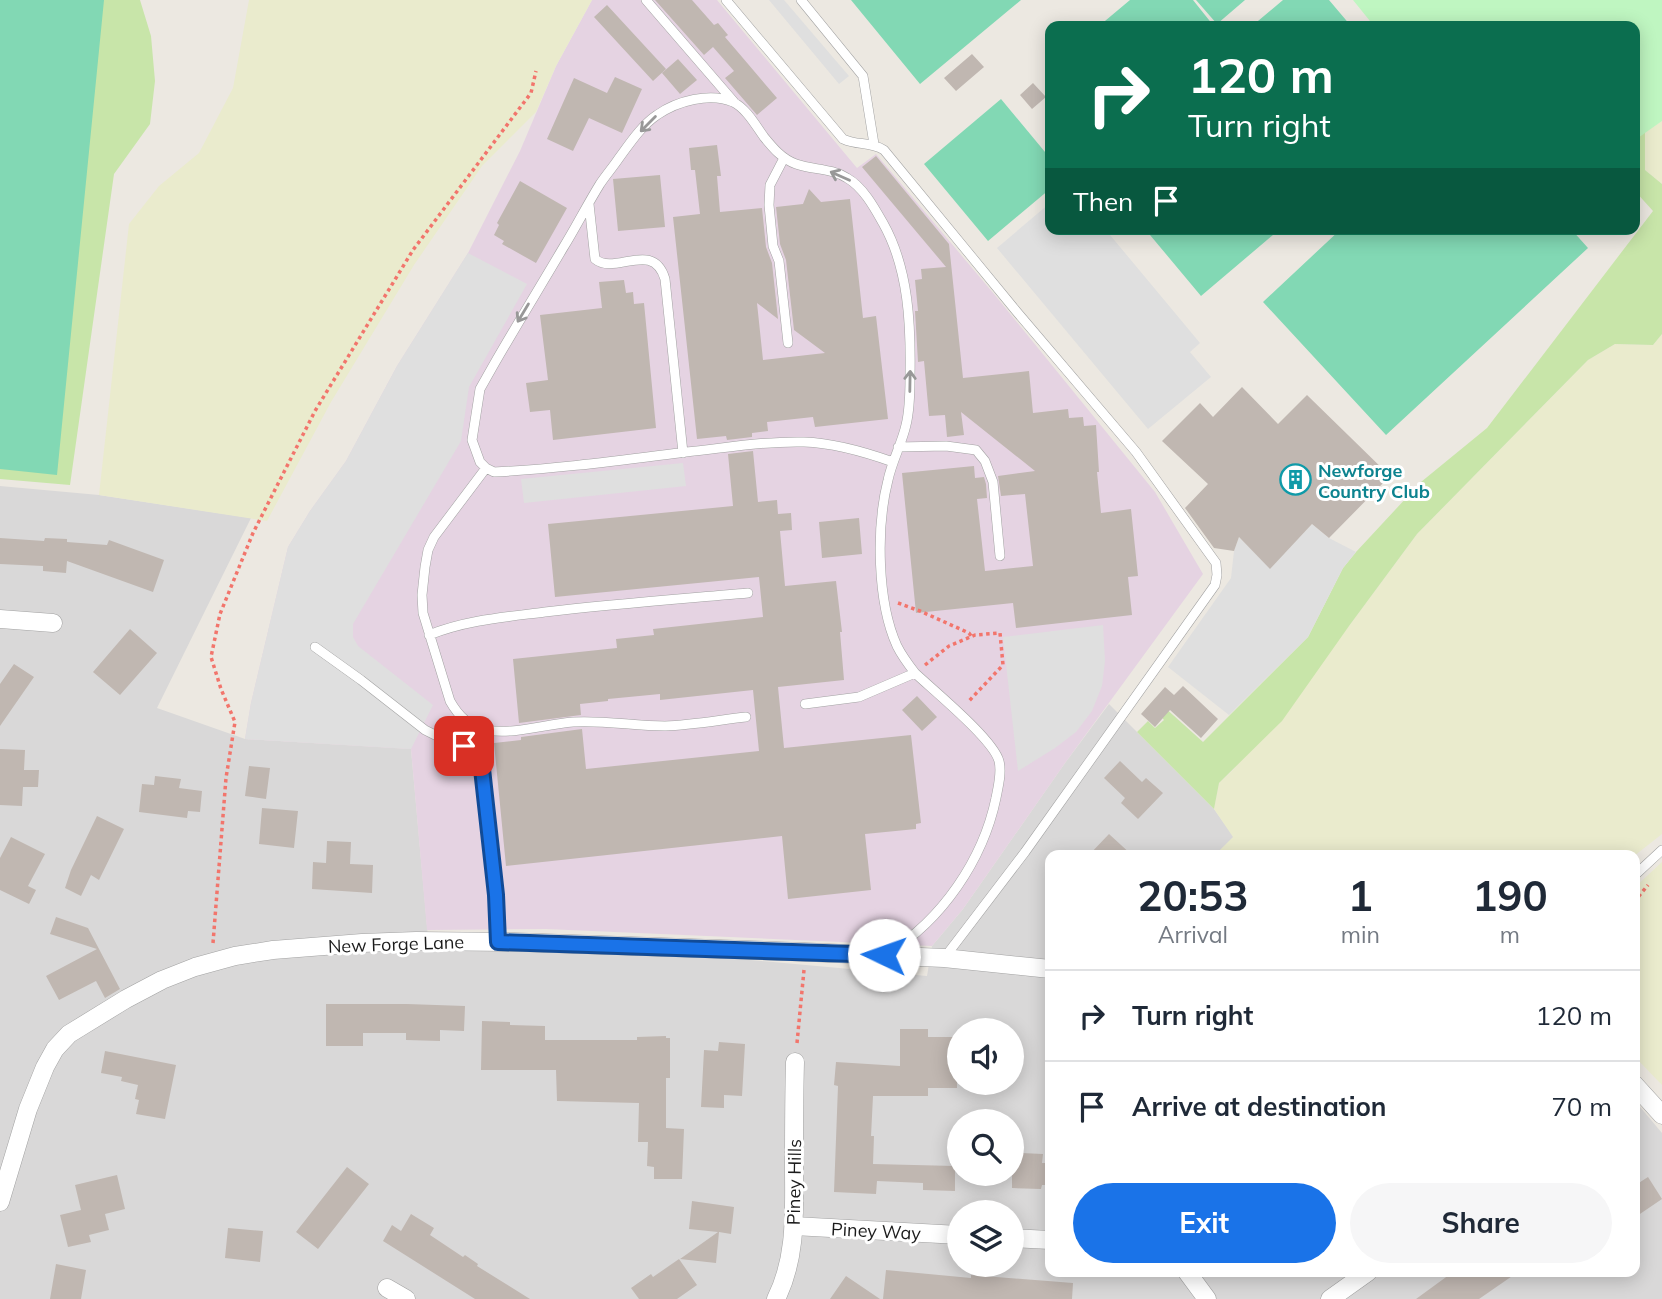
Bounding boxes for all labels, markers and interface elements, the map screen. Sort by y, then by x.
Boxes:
text: 120 m [1188,44,1334,105]
icon: right [1073,49,1164,140]
text: Turn right [1188,105,1331,145]
one-way arrow [640,115,657,132]
one-way arrow [830,169,851,182]
icon: arrive [1147,182,1185,220]
text: Then [1073,185,1133,218]
one-way arrow [516,303,530,323]
one-way arrow [903,369,917,392]
place label: Newforge Country Club [1318,459,1430,503]
building icon: Newforge Country Club [1278,463,1312,497]
pin [434,716,494,776]
icon: arrive [445,727,483,765]
text: 20:53 [1137,869,1248,922]
text: 1 [1348,869,1373,922]
text: 190 [1472,869,1548,922]
position arrow [847,918,921,992]
text: Arrival [1158,920,1228,949]
text: min [1341,920,1380,949]
text: m [1500,920,1520,949]
street label: New Forge Lane [328,930,464,958]
icon: right [1073,997,1111,1035]
text: Turn right [1132,999,1253,1032]
text: 120 m [1536,999,1612,1032]
map controls [947,1018,1024,1277]
button: sound [947,1018,1024,1095]
icon: arrive [1073,1088,1111,1126]
text: Arrive at destination [1132,1090,1387,1123]
text: 70 m [1551,1090,1612,1123]
button: search [947,1109,1024,1186]
street label: Piney Hills [782,1139,806,1225]
button: Exit [1073,1183,1336,1263]
button: Share [1350,1183,1612,1263]
button: layers [947,1200,1024,1277]
street label: Piney Way [831,1217,922,1245]

